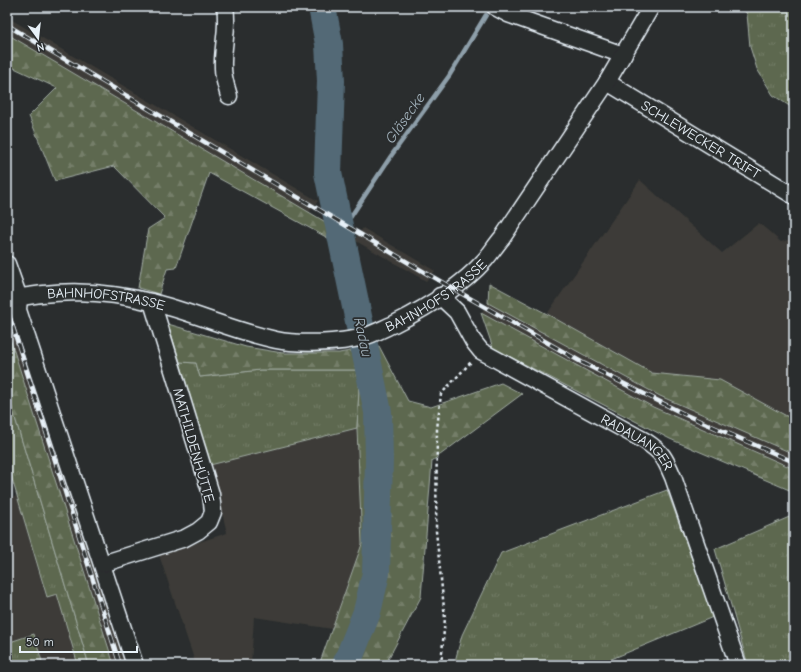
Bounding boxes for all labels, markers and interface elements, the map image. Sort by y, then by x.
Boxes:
north arrow [18,18,58,58]
text: N [35,40,46,54]
water label: Gläsecke [381,89,429,147]
street label: SCHLEWECKER TRIFT [638,97,764,183]
street label: BAHNHOFSTRASSE [383,256,490,336]
street label: BAHNHOFSTRASSE [46,284,167,314]
water label: Radau [350,315,376,359]
street label: MATHILDENHÜTTE [169,386,218,504]
street label: RADAUANGER [598,410,677,473]
scale bar [20,628,137,654]
text: 50 m [26,635,54,649]

